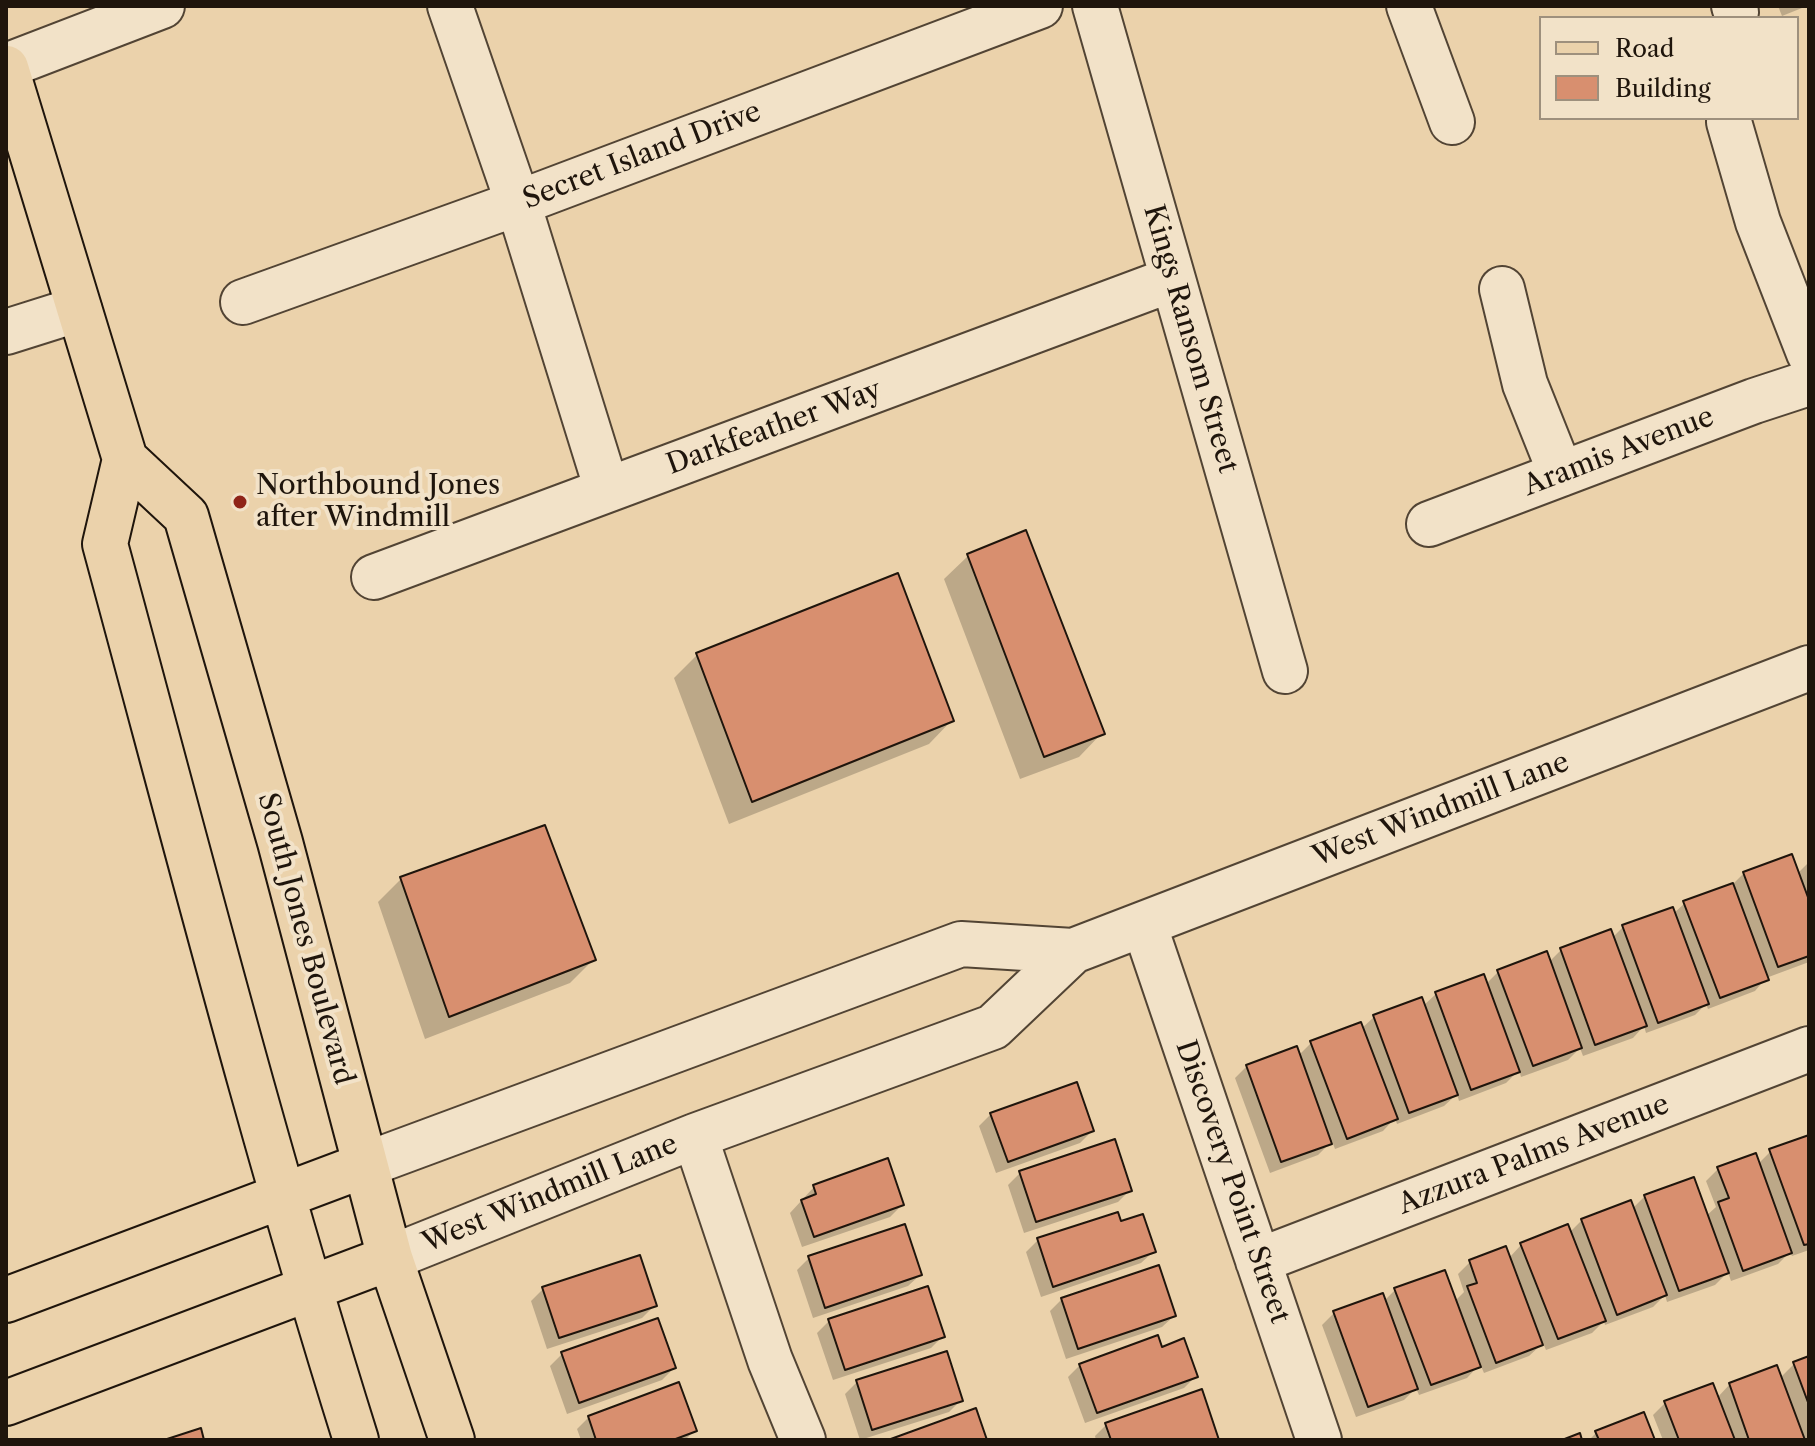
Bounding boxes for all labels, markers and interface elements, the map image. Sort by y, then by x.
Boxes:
legend [1539,16,1799,120]
text: Road [1615,34,1674,63]
text: Building [1615,74,1711,103]
street label: Secret Island Drive [518,95,766,217]
street label: Kings Ransom Street [1136,201,1244,477]
street label: Darkfeather Way [662,374,886,482]
street label: Aramis Avenue [1519,400,1719,504]
place label: Northbound Jones after Windmill [256,469,500,535]
marker: Northbound Jones after Windmill [231,493,249,511]
street label: West Windmill Lane [1308,746,1574,874]
street label: South Jones Boulevard [250,789,360,1089]
street label: Discovery Point Street [1168,1036,1296,1328]
street label: Azzura Palms Avenue [1394,1088,1674,1222]
street label: West Windmill Lane [418,1127,682,1261]

